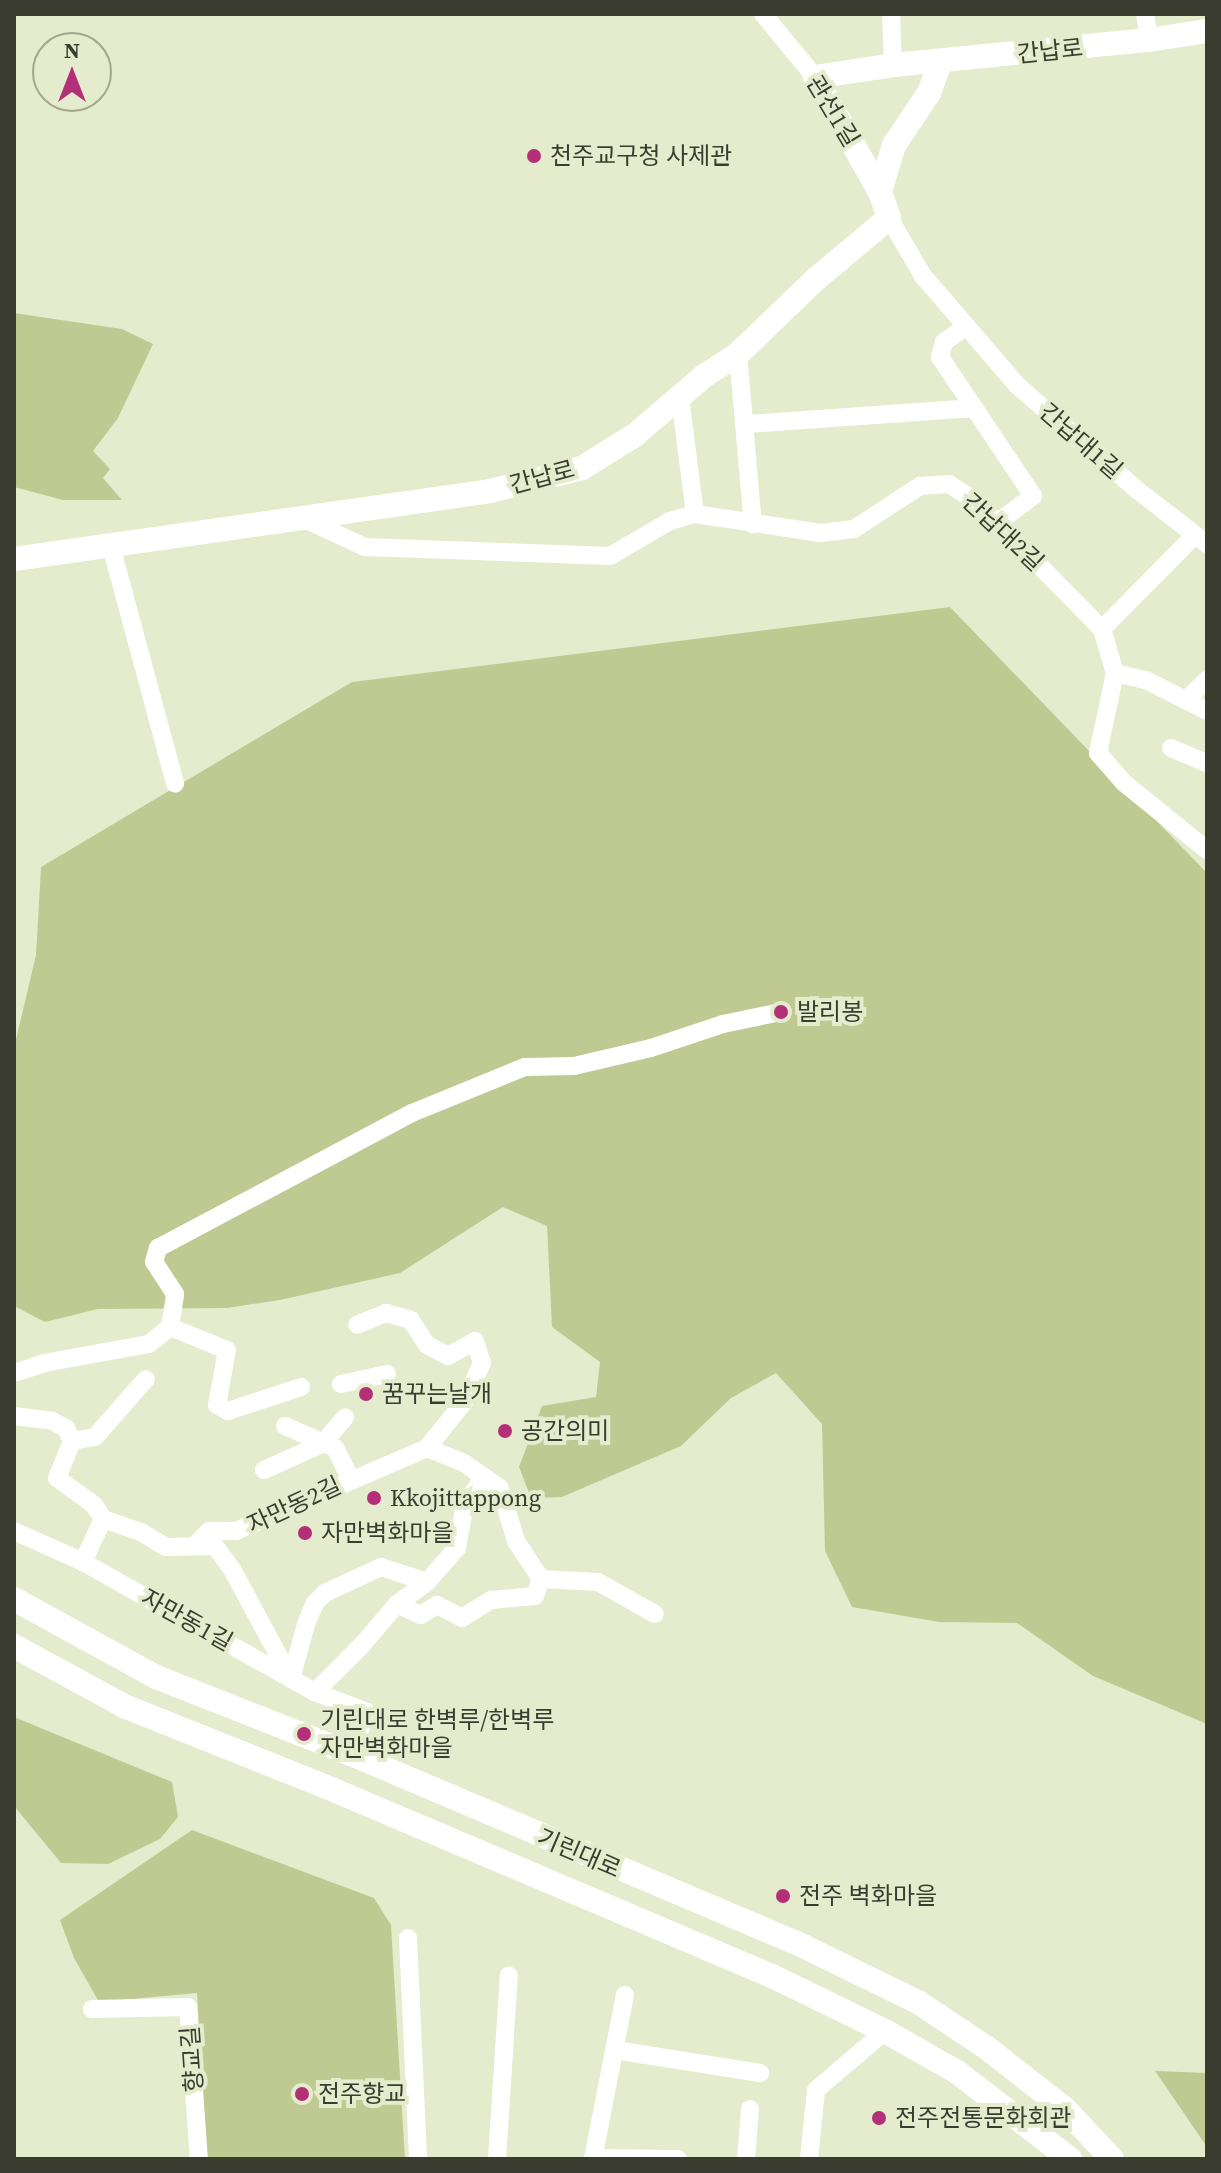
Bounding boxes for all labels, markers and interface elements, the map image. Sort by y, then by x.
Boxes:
north arrow [32,32,112,112]
street label: 간납로 [1016,33,1084,69]
text: N [64,35,80,65]
street label: 관선1길 [801,70,865,152]
place label: 천주교구청 사제관 [550,142,732,170]
marker: 천주교구청 사제관 [525,147,543,165]
street label: 간납대1길 [1034,397,1128,485]
street label: 간납로 [506,455,578,499]
street label: 간납대2길 [956,487,1050,577]
place label: 발리봉 [797,998,863,1026]
marker: 발리봉 [772,1003,790,1021]
place label: 꿈꾸는날개 [382,1380,492,1408]
marker: 꿈꾸는날개 [357,1385,375,1403]
place label: 공간의미 [521,1417,609,1445]
marker: 공간의미 [496,1422,514,1440]
street label: 자만동2길 [242,1471,346,1539]
place label: Kkojittappong [390,1484,541,1512]
marker: Kkojittappong [365,1489,383,1507]
place label: 자만벽화마을 [321,1519,453,1547]
marker: 자만벽화마을 [296,1524,314,1542]
street label: 자만동1길 [136,1583,238,1657]
place label: 기린대로 한벽루/한벽루 자만벽화마을 [320,1706,554,1762]
marker: 기린대로 한벽루/한벽루 자만벽화마을 [295,1725,313,1743]
street label: 기린대로 [533,1822,625,1884]
place label: 전주 벽화마을 [799,1882,937,1910]
marker: 전주 벽화마을 [774,1887,792,1905]
street label: 향교길 [175,2025,209,2093]
place label: 전주향교 [318,2080,406,2108]
marker: 전주향교 [293,2085,311,2103]
place label: 전주전통문화회관 [895,2104,1072,2132]
marker: 전주전통문화회관 [870,2109,888,2127]

